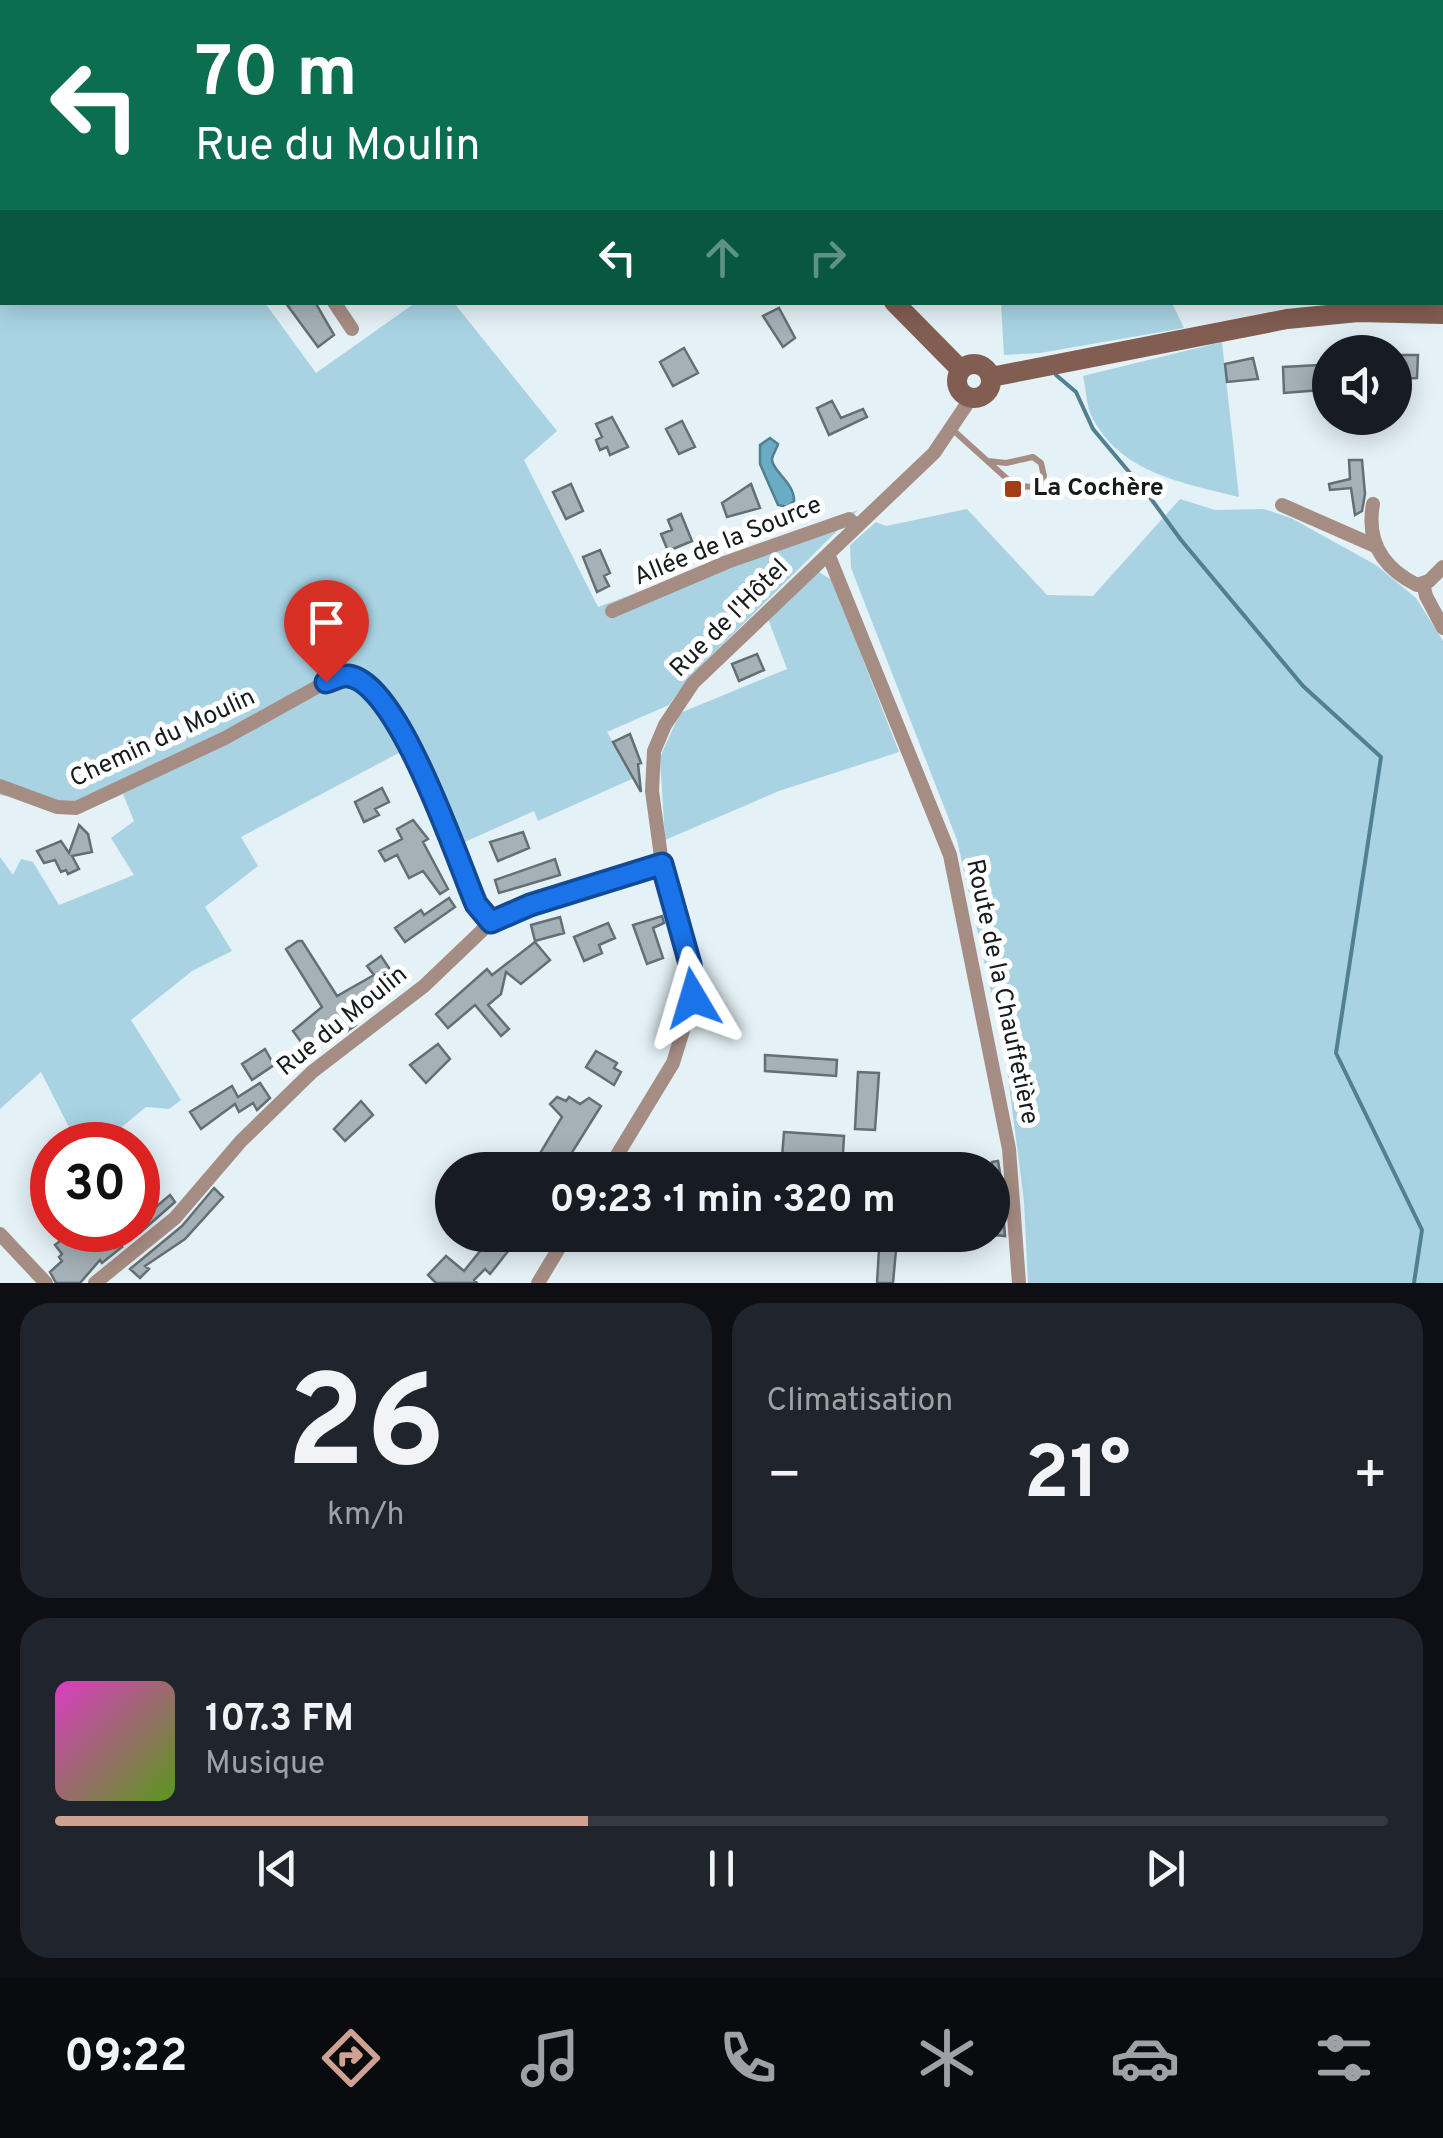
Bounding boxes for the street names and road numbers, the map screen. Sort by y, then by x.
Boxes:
street label: Allée de la Source [629,490,827,594]
street label: Rue de l'Hôtel [664,553,796,685]
street label: Chemin du Moulin [65,682,261,796]
street label: Route de la Chauffetière [957,856,1045,1128]
street label: Rue du Moulin [271,960,415,1084]

